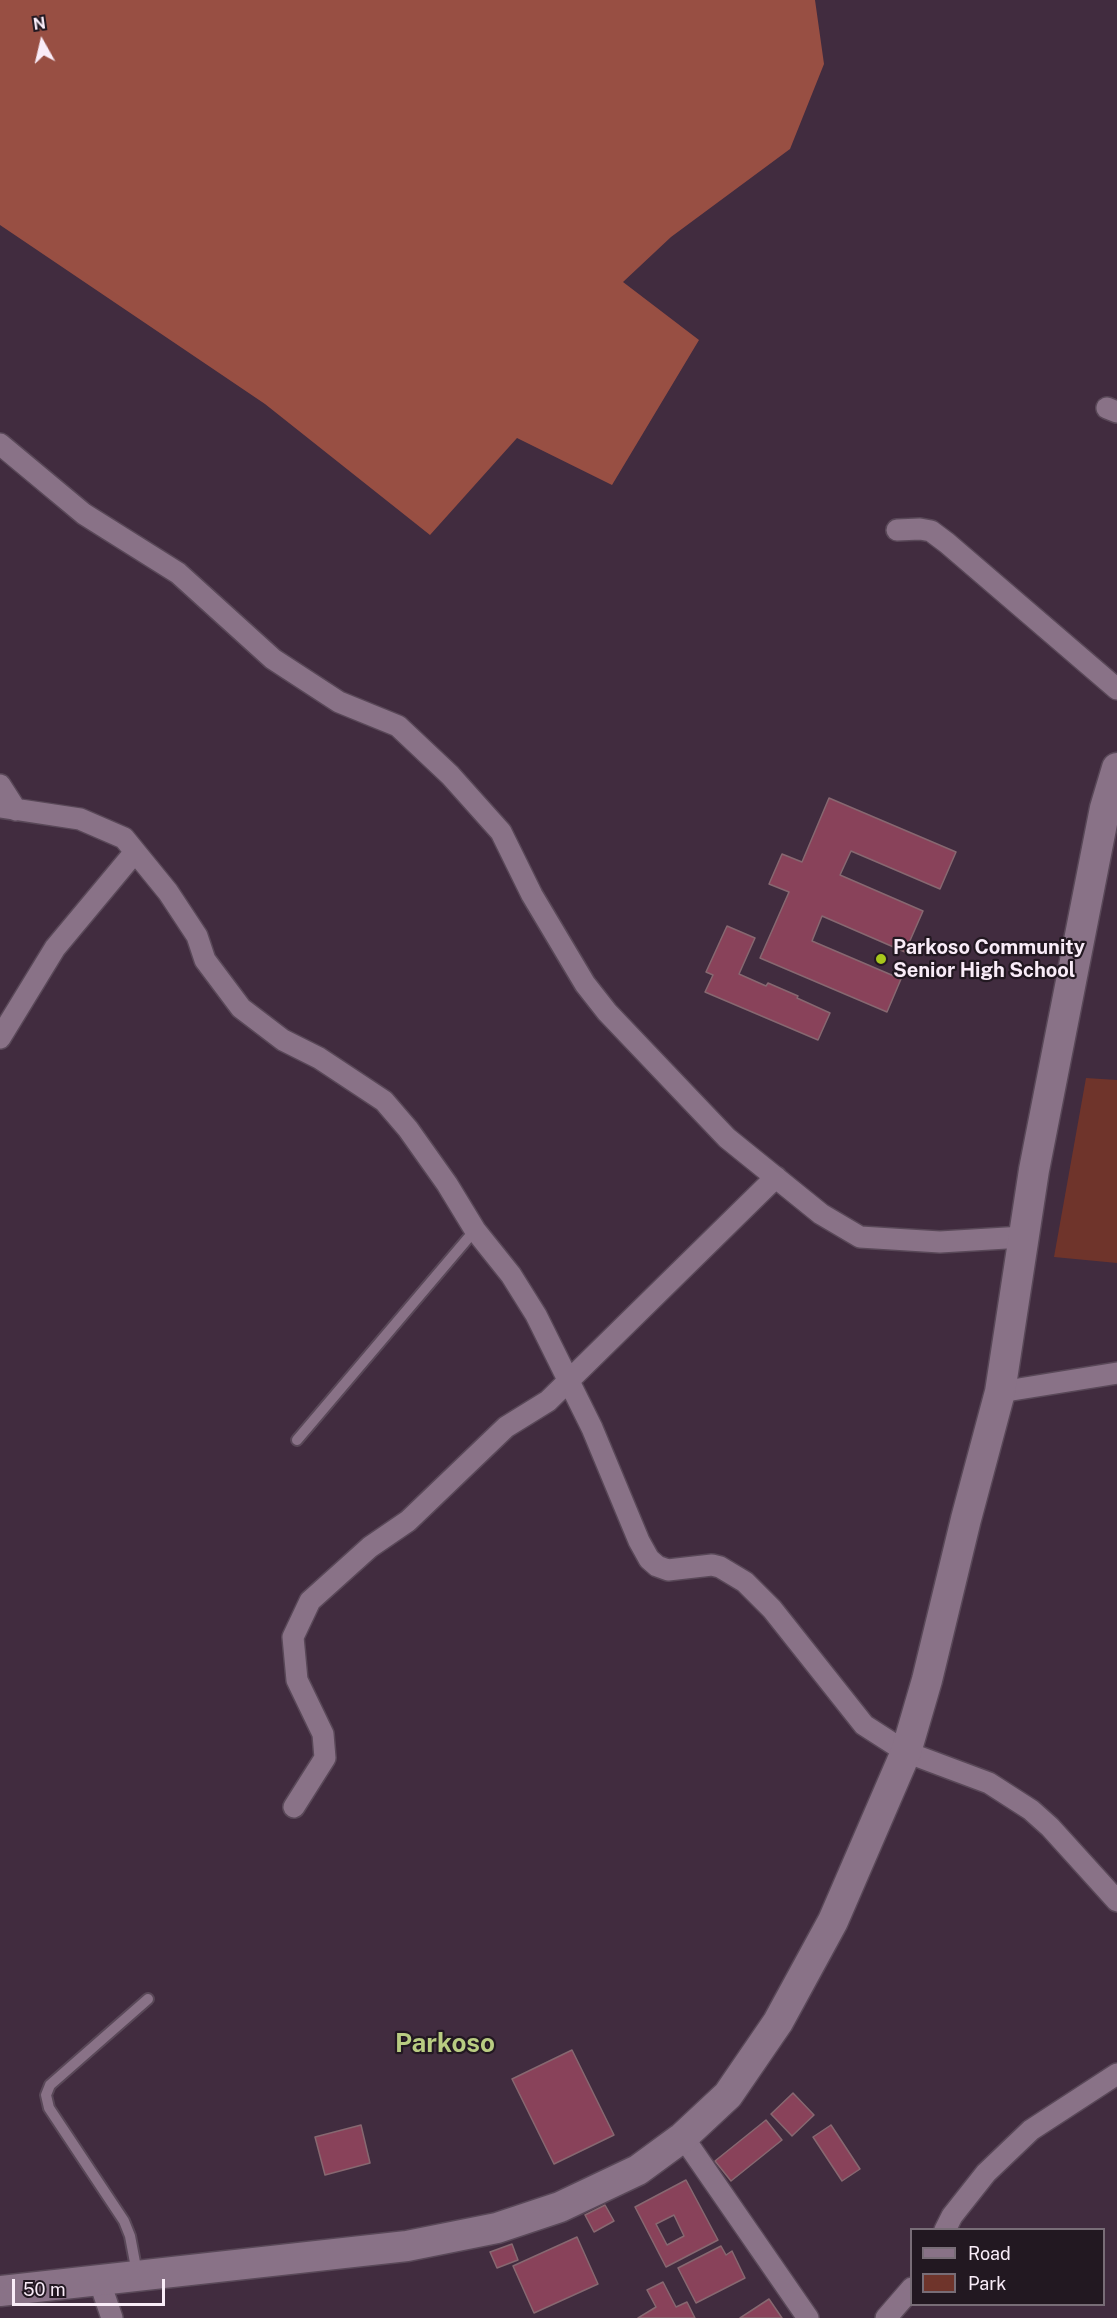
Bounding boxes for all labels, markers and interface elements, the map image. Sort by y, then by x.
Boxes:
north arrow [12,12,72,72]
text: N [32,13,47,34]
place label: Parkoso Community Senior High School [893,936,1085,983]
marker: Parkoso Community Senior High School [874,952,888,966]
district label: Parkoso [395,2028,495,2060]
legend [910,2228,1105,2306]
text: Road [968,2243,1011,2264]
scale bar [15,2267,168,2305]
text: Park [968,2273,1006,2294]
text: 50 m [23,2279,66,2300]

